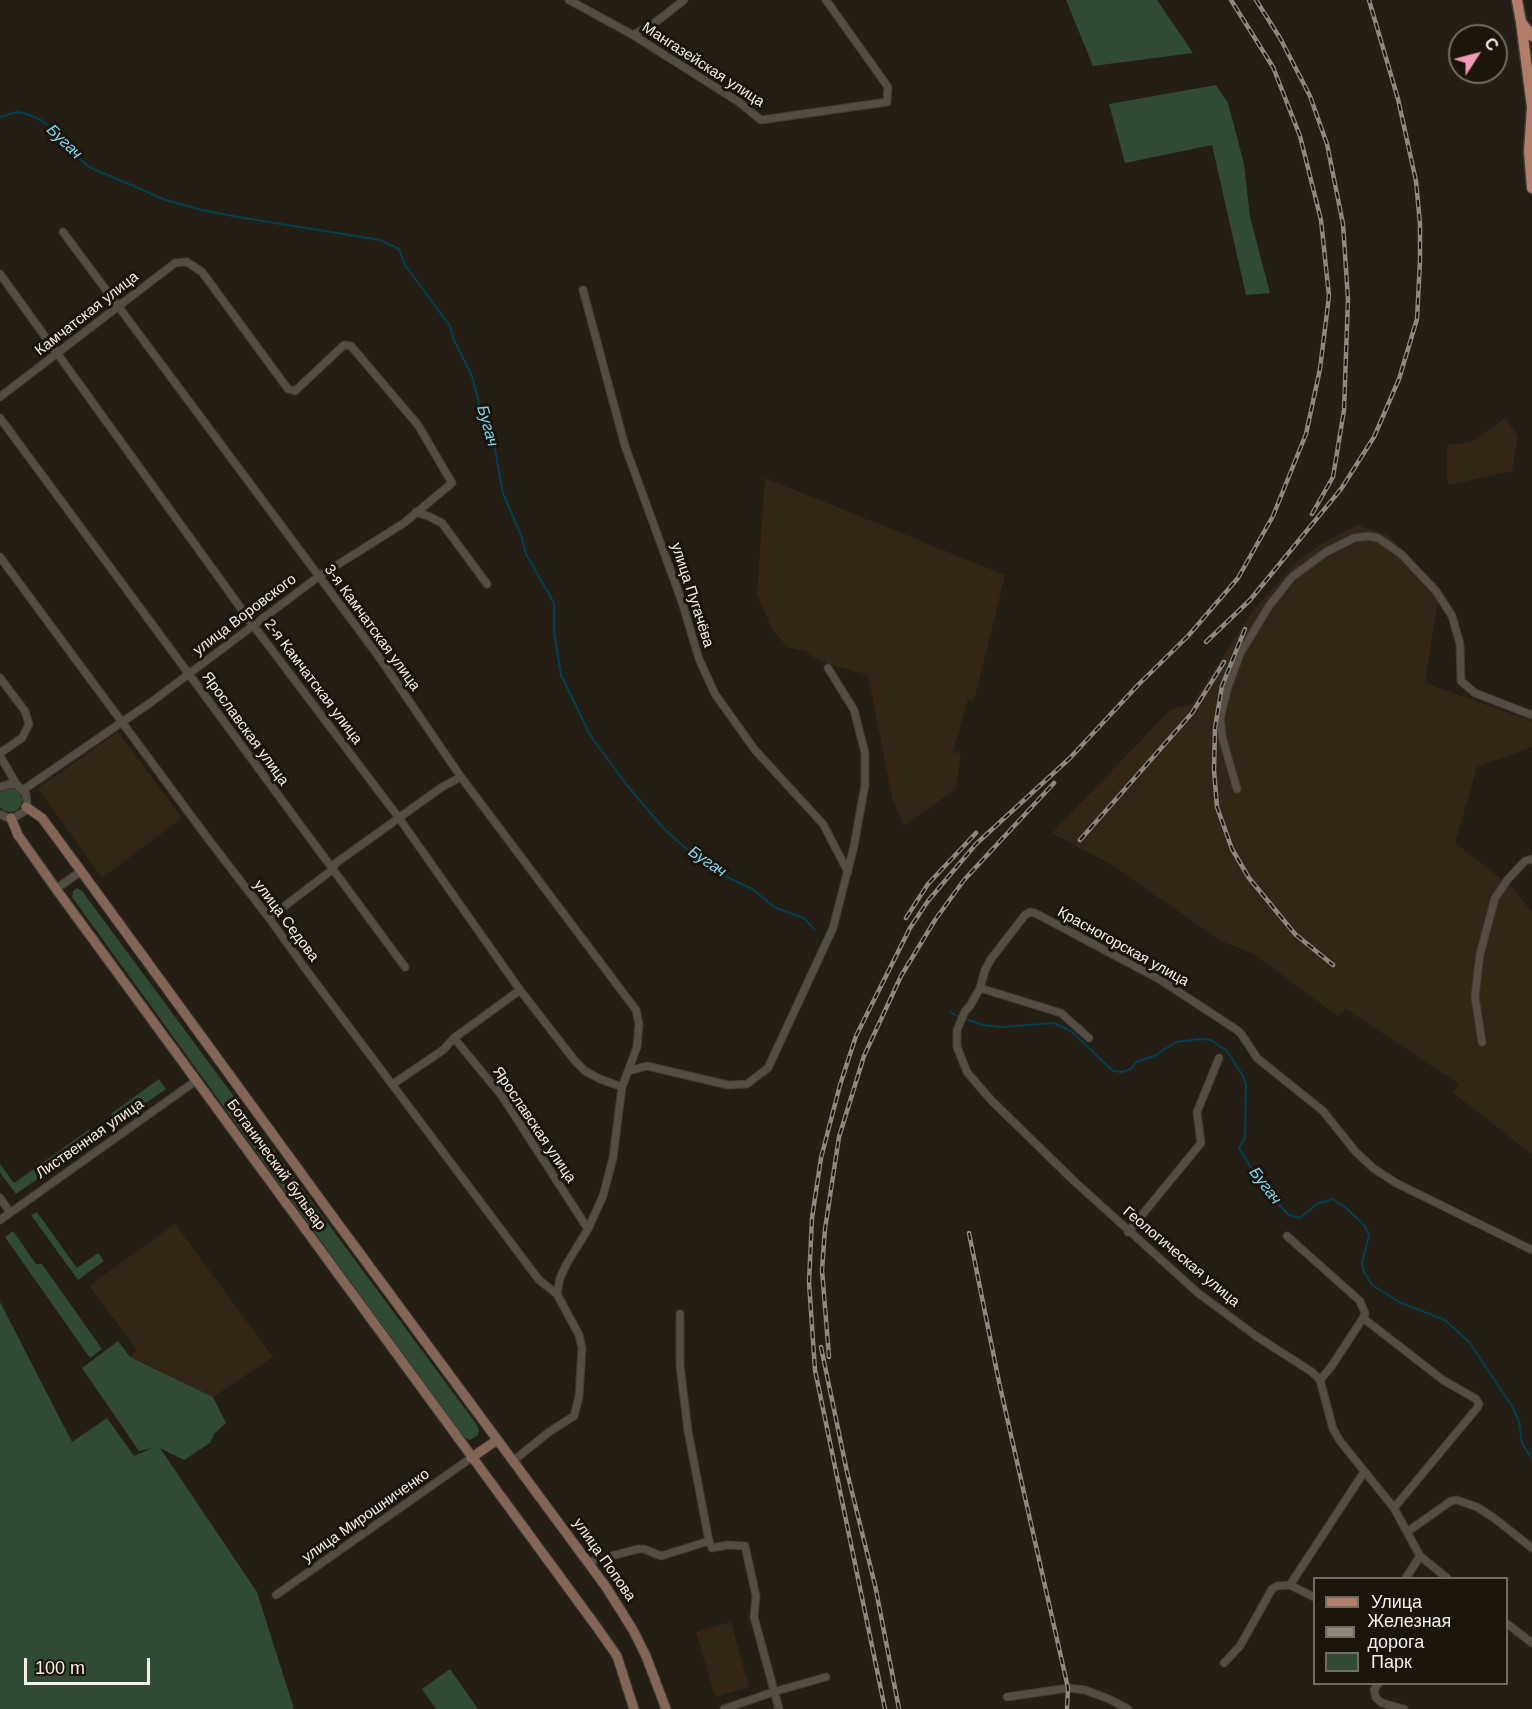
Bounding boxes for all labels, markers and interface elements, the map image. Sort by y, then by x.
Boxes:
street label: Мангазейская улица [638,19,768,111]
north arrow [1448,24,1508,84]
text: С [1481,35,1502,54]
water label: Бугач [42,121,86,163]
street label: Камчатская улица [32,268,142,360]
water label: Бугач [472,403,502,449]
street label: улица Пугачёва [667,540,717,650]
street label: 3-я Камчатская улица [320,561,424,695]
street label: улица Воровского [190,570,300,660]
street label: 2-я Камчатская улица [260,616,366,748]
street label: Ярославская улица [198,669,292,789]
water label: Бугач [684,842,730,882]
street label: улица Седова [249,877,323,965]
street label: Красногорская улица [1054,903,1192,991]
street label: Ярославская улица [488,1064,580,1186]
street label: Лиственная улица [33,1095,147,1183]
street label: Ботанический бульвар [223,1096,329,1234]
water label: Бугач [1245,1163,1285,1209]
street label: Геологическая улица [1119,1203,1243,1311]
street label: улица Мирошниченко [299,1465,433,1567]
street label: улица Попова [569,1515,639,1605]
legend [1313,1577,1508,1685]
text: Улица [1371,1592,1422,1612]
text: Железная дорога [1367,1611,1451,1652]
scale bar [27,1646,153,1684]
text: Парк [1371,1652,1412,1672]
text: 100 m [35,1658,85,1678]

